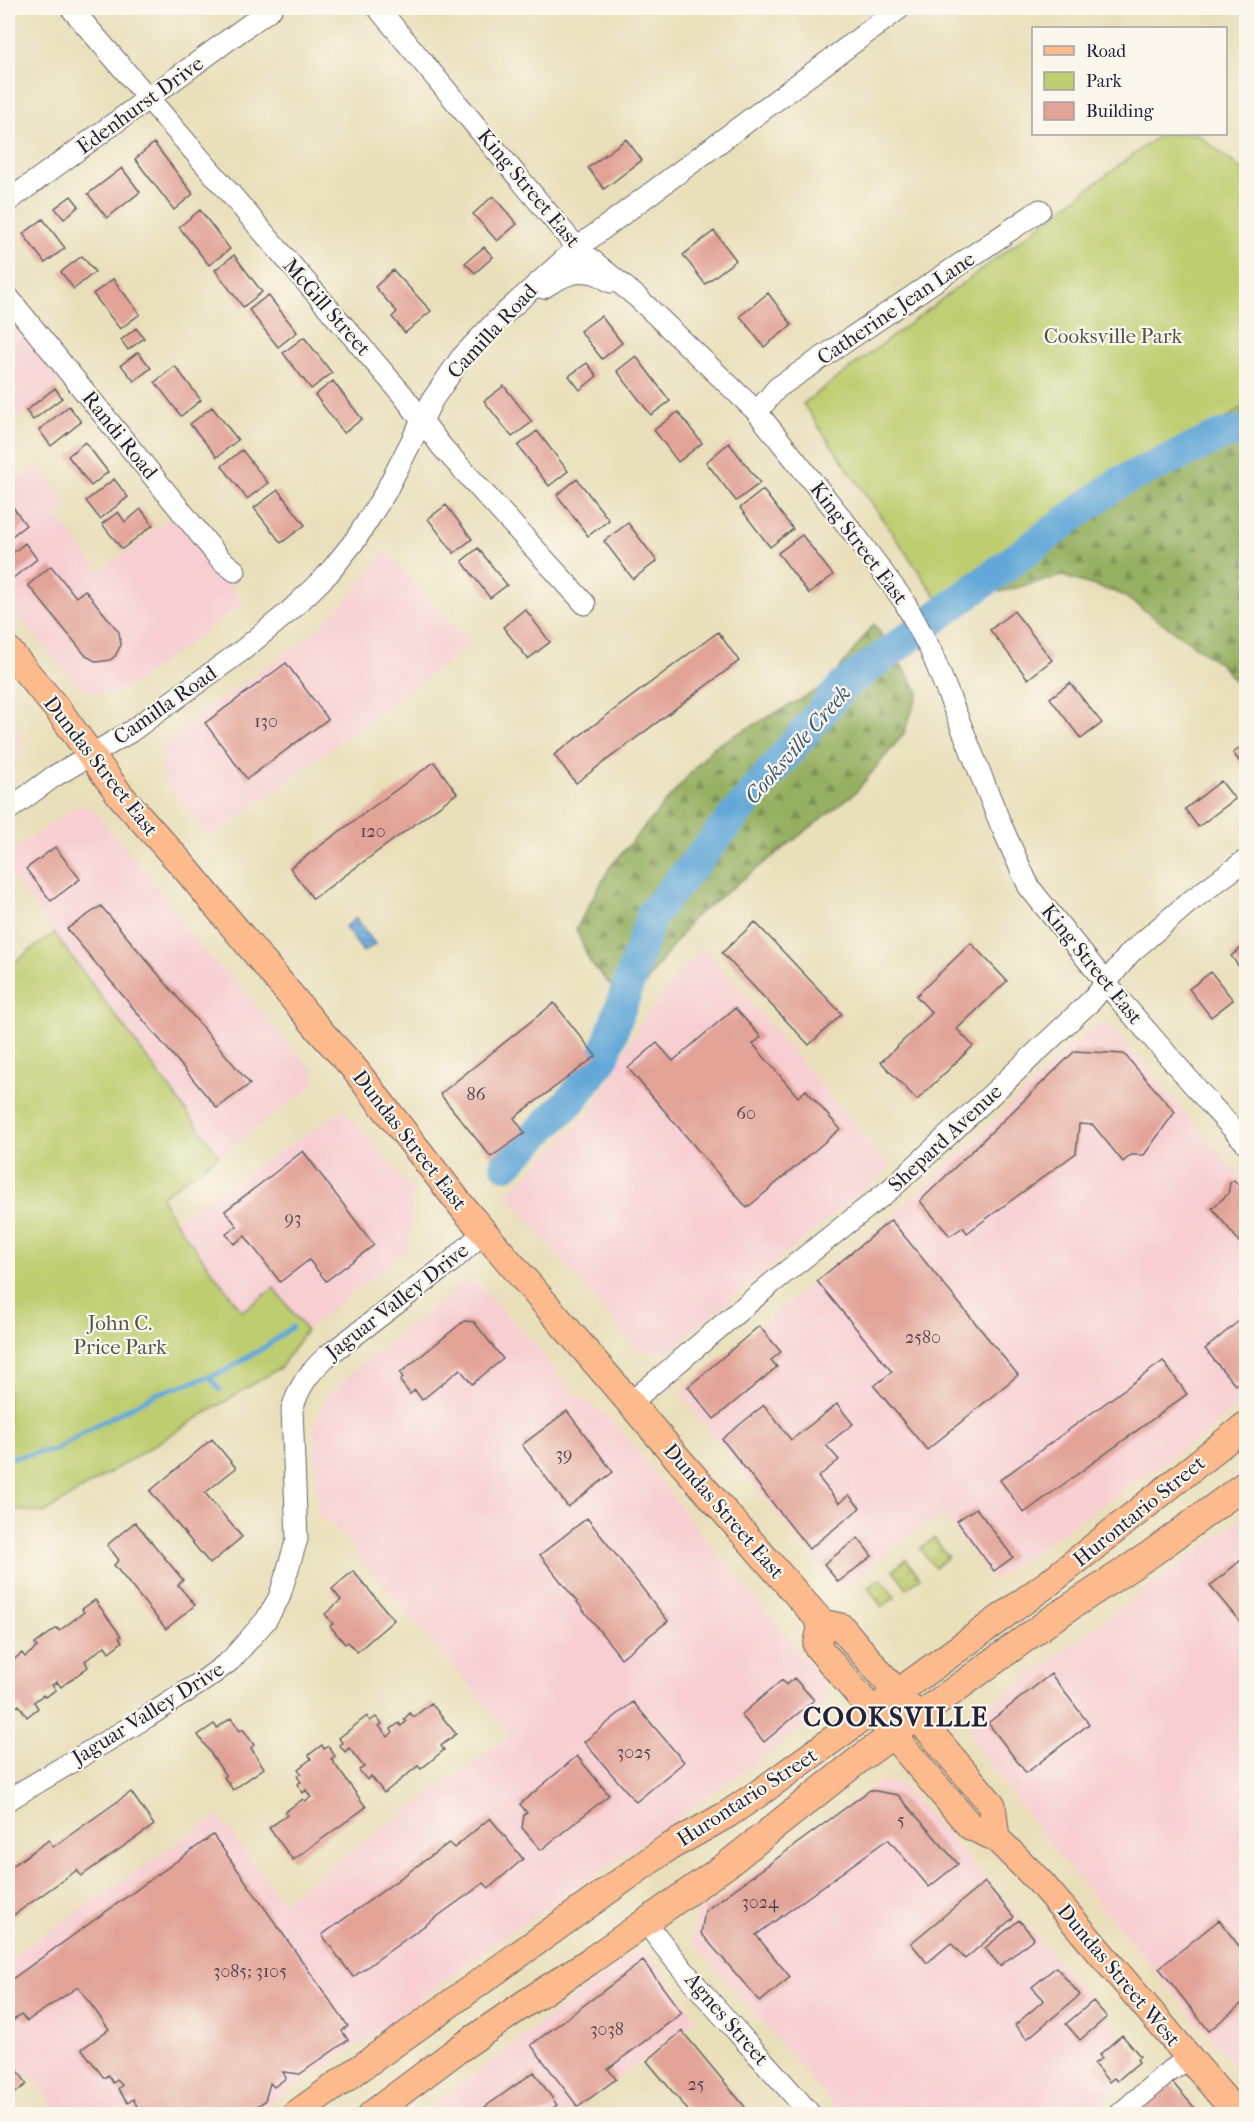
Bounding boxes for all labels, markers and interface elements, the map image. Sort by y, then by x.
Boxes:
legend [1032,27,1227,135]
text: Road [1086,41,1126,62]
street label: Edenhurst Drive [72,51,208,159]
text: Park [1086,71,1123,92]
text: Building [1086,101,1154,122]
street label: King Street East [473,124,586,252]
street label: Catherine Jean Lane [813,246,979,370]
street label: McGill Street [278,254,376,361]
street label: Camilla Road [442,278,542,383]
park label: Cooksville Park [1044,324,1182,348]
street label: Randi Road [77,386,163,484]
street label: King Street East [805,477,913,609]
street label: Camilla Road [109,660,222,749]
water label: Cooksville Creek [739,680,856,809]
street label: Dundas Street East [39,691,163,841]
house number: 130 [254,711,278,732]
house number: 120 [360,821,386,842]
street label: King Street East [1036,899,1148,1029]
street label: Dundas Street East [348,1065,472,1215]
street label: Shepard Avenue [883,1079,1007,1197]
house number: 86 [467,1084,486,1105]
house number: 60 [736,1103,756,1124]
house number: 93 [285,1208,301,1229]
street label: Jaguar Valley Drive [319,1238,473,1365]
park label: John C. Price Park [73,1311,167,1359]
house number: 2580 [905,1327,941,1348]
street label: Dundas Street East [659,1439,790,1584]
house number: 39 [556,1444,572,1465]
street label: Hurontario Street [1068,1450,1210,1571]
street label: Jaguar Valley Drive [66,1657,228,1770]
district label: COOKSVILLE [803,1701,989,1733]
house number: 3025 [617,1742,651,1763]
street label: Hurontario Street [672,1742,822,1851]
house number: 5 [897,1810,905,1831]
house number: 3024 [741,1892,779,1913]
street label: Dundas Street West [1053,1899,1186,2051]
house number: 3085; 3105 [213,1961,287,1982]
street label: Agnes Street [680,1967,774,2071]
house number: 3038 [590,2019,624,2040]
house number: 25 [687,2074,705,2095]

